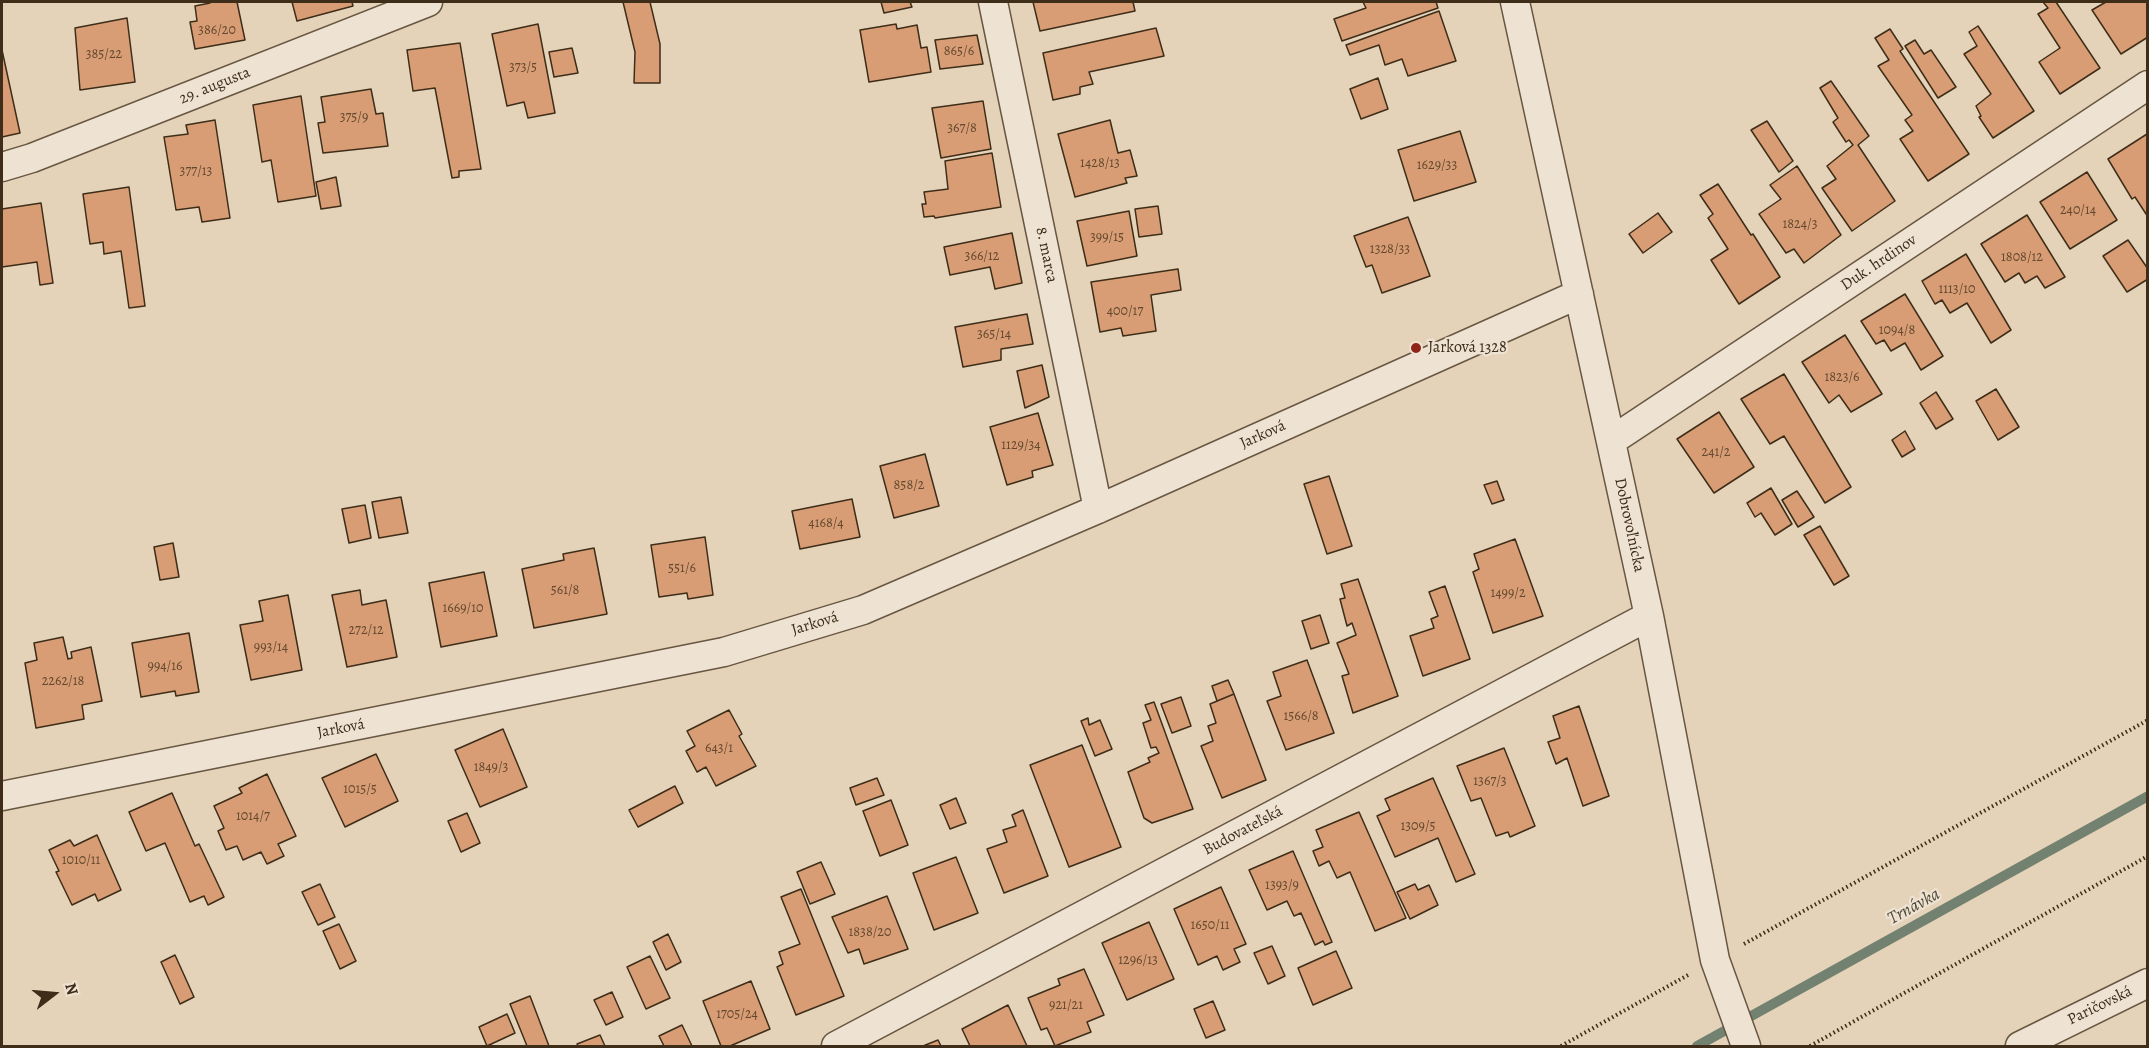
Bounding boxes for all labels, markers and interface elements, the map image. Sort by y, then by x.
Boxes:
house number: 386/20 [198,23,236,39]
house number: 865/6 [944,44,974,60]
house number: 385/22 [86,47,122,63]
house number: 373/5 [509,60,537,76]
street label: 29. augusta [177,63,253,109]
house number: 375/9 [340,110,368,126]
house number: 367/8 [947,121,977,137]
house number: 1428/13 [1080,156,1120,172]
house number: 1629/33 [1417,158,1457,174]
house number: 377/13 [180,164,212,180]
house number: 240/14 [2060,203,2096,219]
house number: 1824/3 [1783,217,1817,233]
street label: 8. marca [1031,225,1061,285]
house number: 399/15 [1090,230,1124,246]
street label: Duk. hrdinov [1838,231,1920,295]
house number: 1328/33 [1370,242,1410,258]
house number: 366/12 [965,249,999,265]
house number: 1808/12 [2001,250,2043,266]
house number: 1113/10 [1938,282,1976,298]
house number: 400/17 [1107,304,1143,320]
house number: 1094/8 [1879,323,1915,339]
house number: 365/14 [977,327,1011,343]
place label: Jarková 1328 [1428,338,1507,358]
marker: Jarková 1328 [1409,341,1423,355]
house number: 1823/6 [1824,370,1860,386]
street label: Jarková [1237,416,1289,454]
house number: 1129/34 [1001,438,1041,454]
house number: 241/2 [1701,445,1731,461]
street label: Dobrovoľnícka [1610,476,1648,574]
house number: 858/2 [894,478,924,494]
house number: 4168/4 [808,516,844,532]
house number: 551/6 [668,561,696,577]
house number: 561/8 [551,583,579,599]
house number: 1499/2 [1490,586,1526,602]
house number: 1669/10 [443,601,483,617]
street label: Jarková [789,608,841,640]
house number: 272/12 [348,623,384,639]
house number: 993/14 [254,640,288,656]
house number: 994/16 [148,659,182,675]
house number: 2262/18 [42,674,84,690]
house number: 1566/8 [1283,709,1319,725]
street label: Jarková [316,715,366,743]
house number: 643/1 [705,741,733,757]
house number: 1849/3 [474,760,508,776]
house number: 1367/3 [1473,774,1507,790]
house number: 1015/5 [343,782,377,798]
street label: Budovateľská [1200,802,1286,860]
house number: 1014/7 [236,809,270,825]
house number: 1309/5 [1400,819,1436,835]
house number: 1010/11 [62,853,100,869]
house number: 1393/9 [1265,878,1299,894]
water label: Trnávka [1884,884,1944,930]
house number: 1650/11 [1191,918,1229,934]
house number: 1838/20 [849,925,891,941]
house number: 1296/13 [1118,953,1158,969]
north arrow [24,964,84,1024]
text: N [59,980,83,998]
street label: Paričovská [2065,982,2135,1030]
house number: 921/21 [1049,998,1083,1014]
house number: 1705/24 [716,1007,758,1023]

